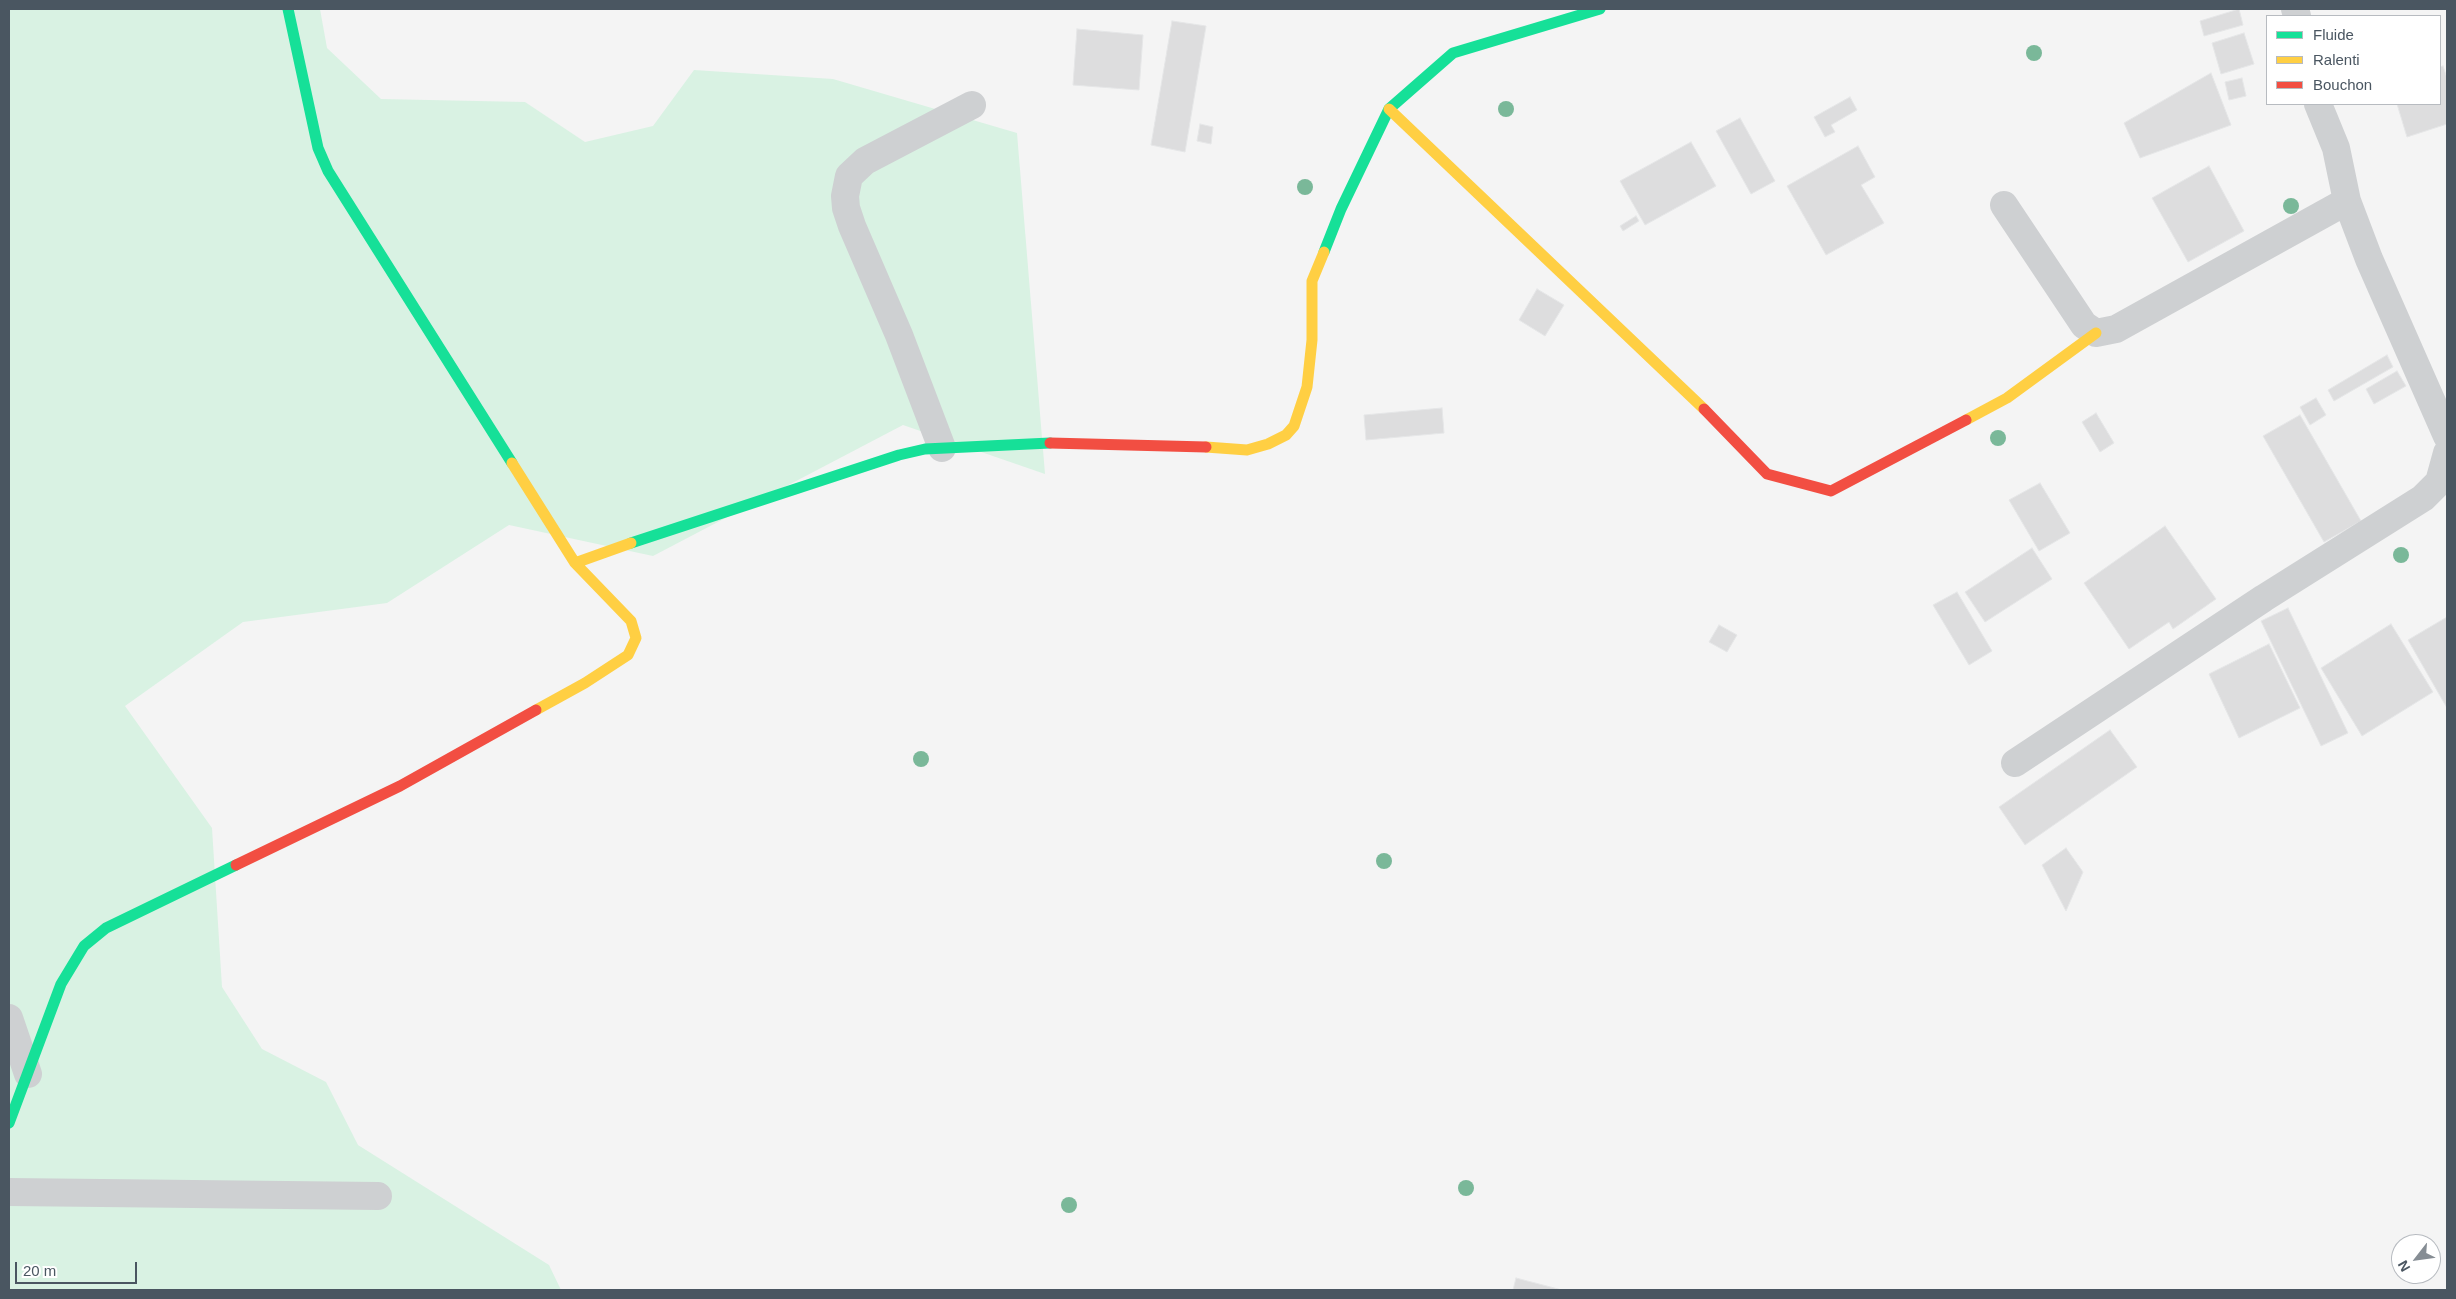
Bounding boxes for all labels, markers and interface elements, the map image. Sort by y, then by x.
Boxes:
legend [2266,15,2441,105]
text: Fluide [2313,26,2354,43]
text: Ralenti [2313,51,2360,68]
text: Bouchon [2313,76,2372,93]
north arrow [2391,1234,2441,1284]
scale bar [18,1252,140,1284]
text: N [2394,1258,2413,1274]
text: 20 m [23,1262,56,1279]

